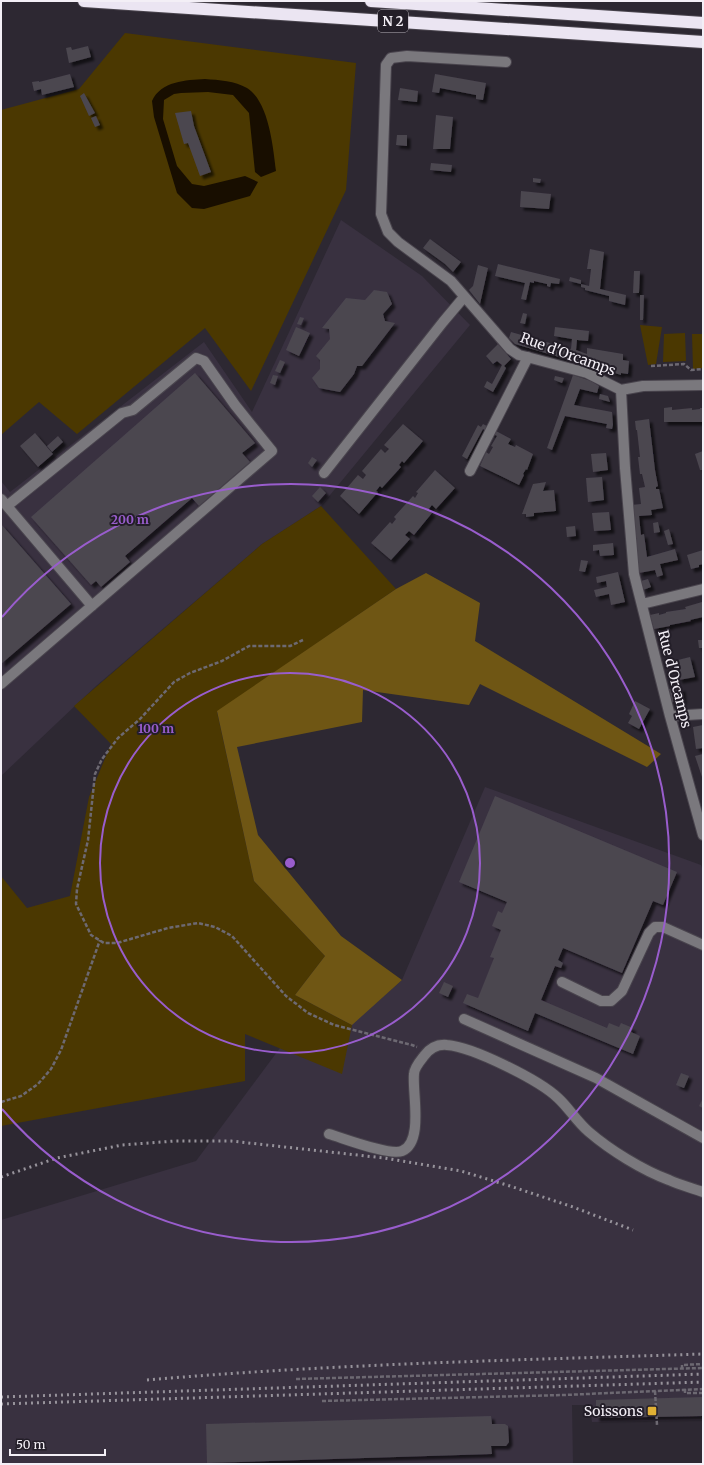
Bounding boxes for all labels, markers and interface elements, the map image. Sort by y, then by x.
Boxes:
road number: N 2 [378,10,408,32]
street label: Rue d'Orcamps [518,328,618,380]
text: 200 m [111,512,149,527]
street label: Rue d'Orcamps [654,628,696,730]
text: 100 m [138,721,174,736]
centre of rings [283,856,297,870]
place label: Soissons [584,1402,643,1420]
marker: Soissons [646,1405,658,1417]
scale bar [10,1431,105,1457]
text: 50 m [16,1437,45,1452]

